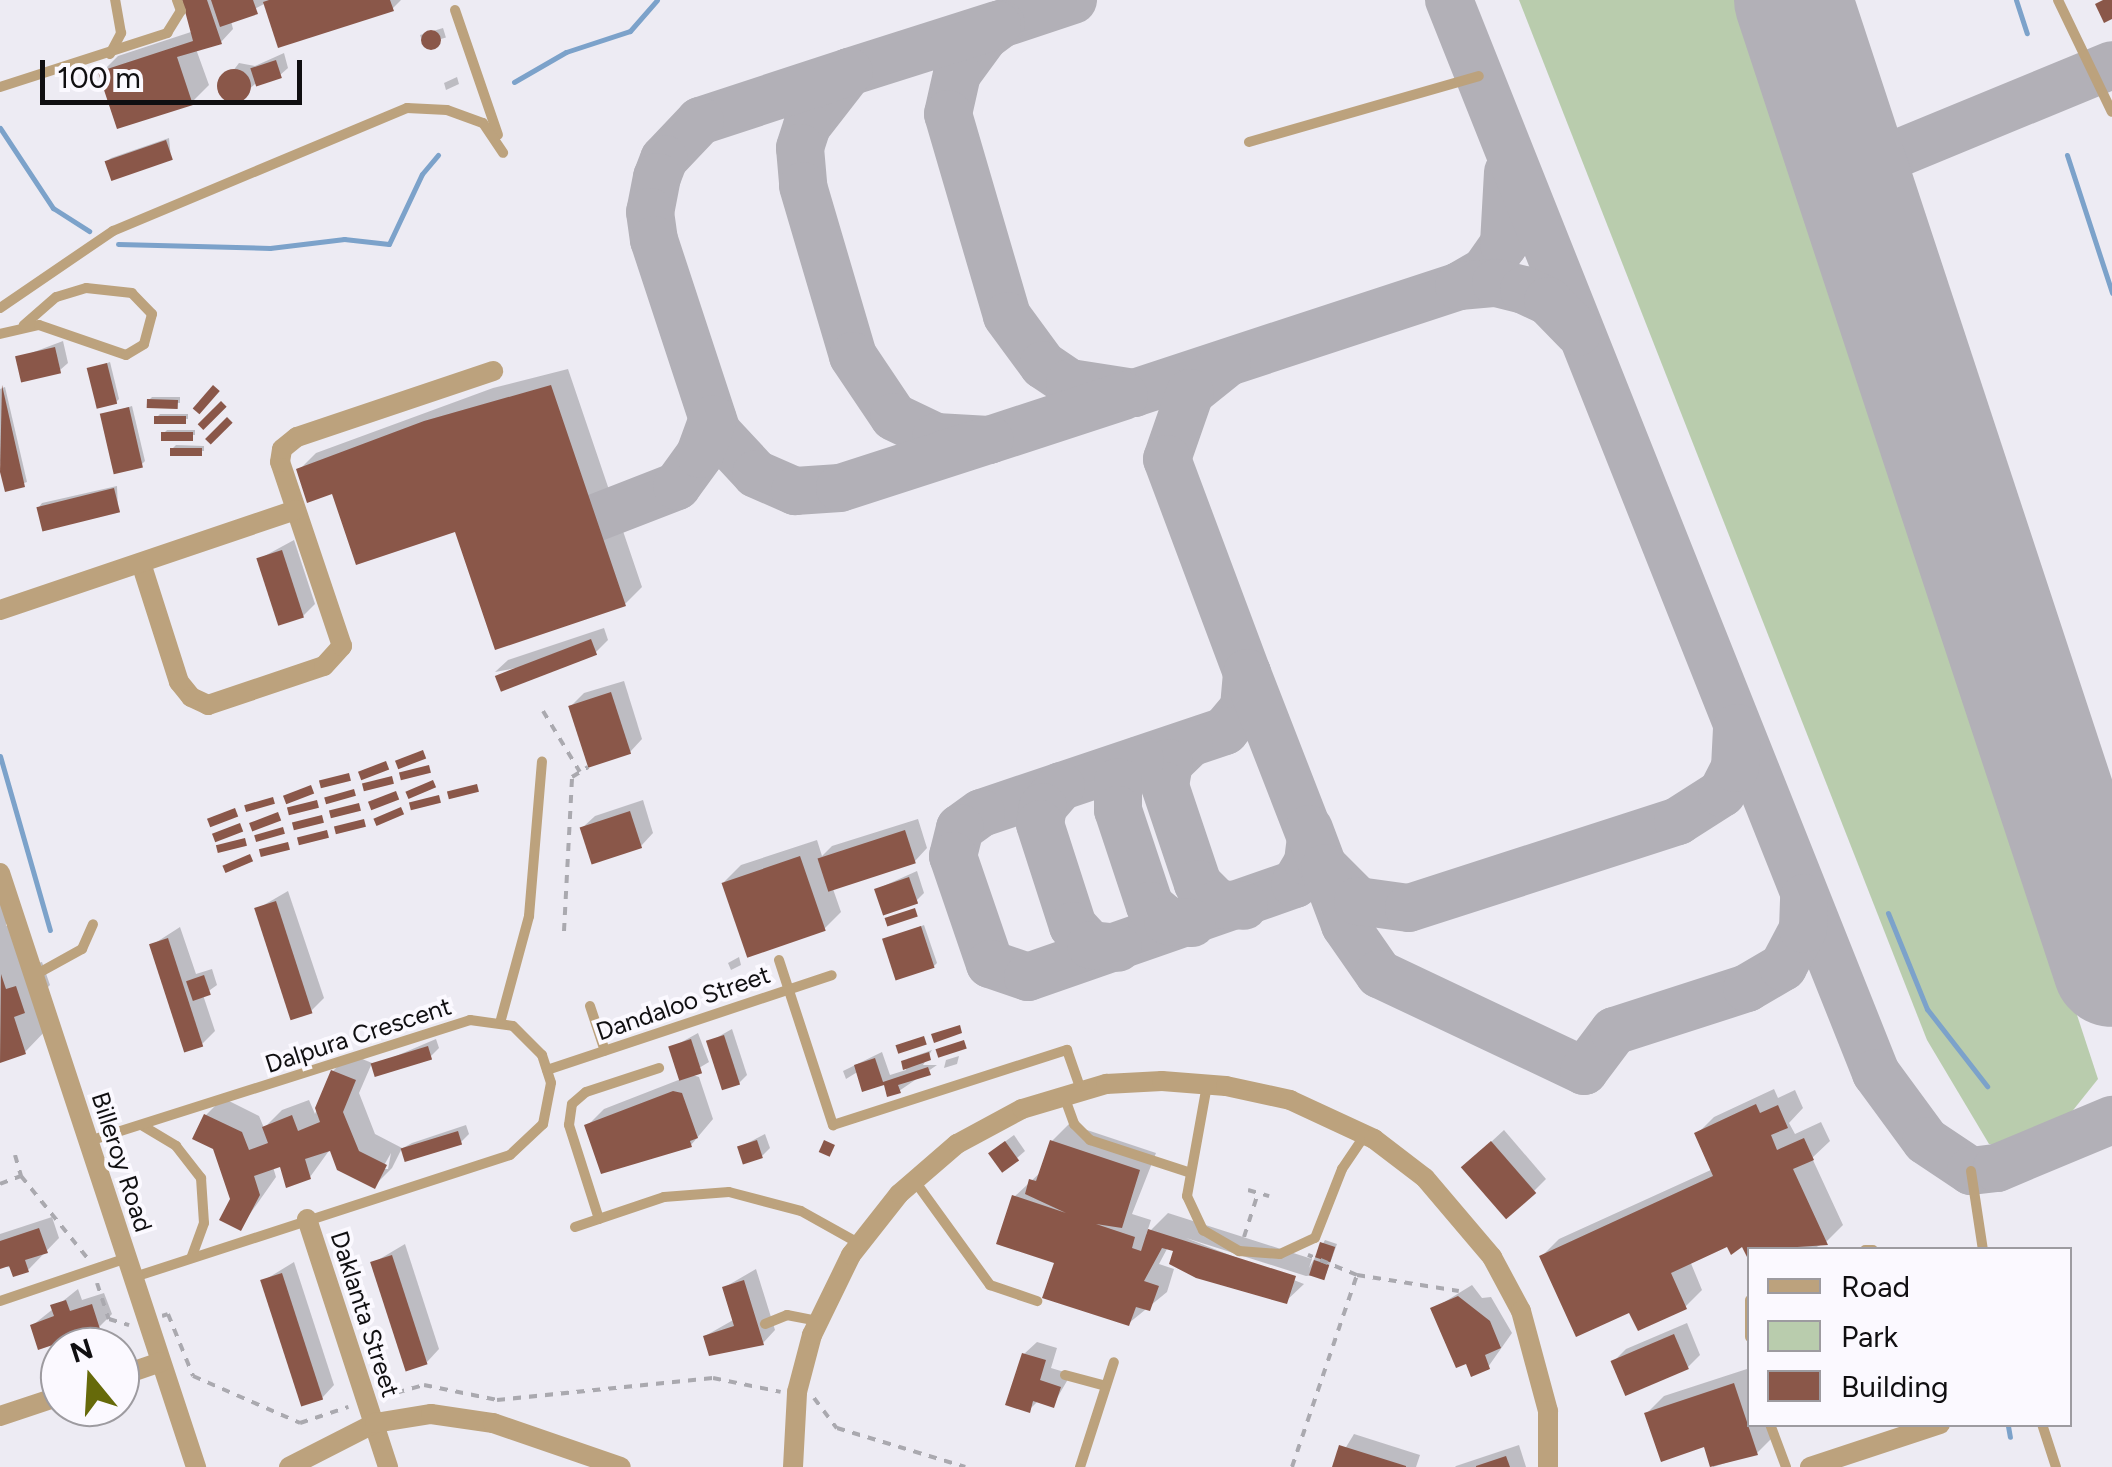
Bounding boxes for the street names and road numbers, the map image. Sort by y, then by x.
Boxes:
street label: Dandaloo Street [592,959,774,1047]
street label: Dalpura Crescent [261,991,455,1079]
street label: Billeroy Road [85,1088,159,1236]
street label: Daklanta Street [324,1227,406,1401]

